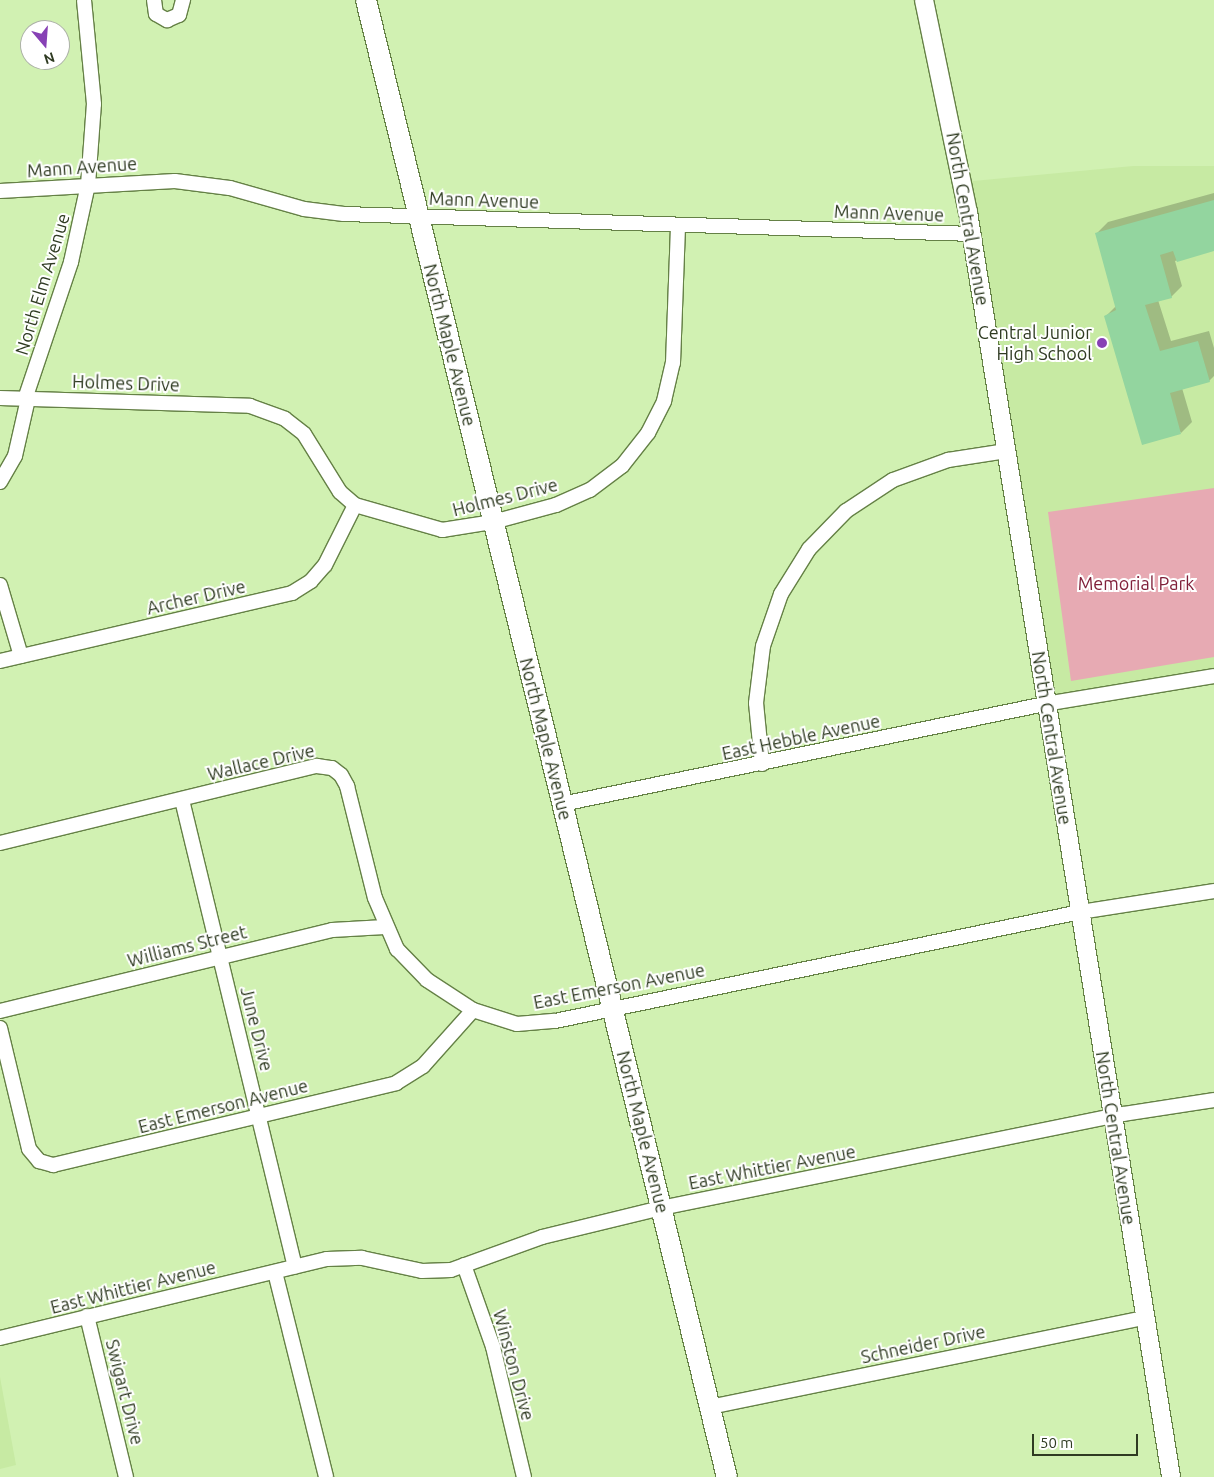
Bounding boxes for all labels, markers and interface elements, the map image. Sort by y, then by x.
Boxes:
north arrow [20,20,70,70]
text: N [42,49,57,68]
street label: North Central Avenue [942,131,994,307]
street label: Mann Avenue [26,152,138,182]
street label: Mann Avenue [429,187,539,213]
street label: Mann Avenue [834,200,944,226]
street label: North Elm Avenue [10,211,74,357]
street label: North Maple Avenue [419,262,481,428]
place label: Central Junior High School [978,322,1092,364]
marker: Central Junior High School [1096,337,1108,349]
street label: Holmes Drive [72,370,180,396]
street label: Holmes Drive [450,473,560,521]
park label: Memorial Park [1078,572,1194,594]
street label: Archer Drive [145,575,247,619]
street label: North Central Avenue [1028,650,1076,826]
street label: North Maple Avenue [515,656,577,822]
street label: East Hebble Avenue [720,710,882,764]
street label: Wallace Drive [205,739,317,785]
street label: Williams Street [125,921,249,971]
street label: East Emerson Avenue [531,959,707,1013]
street label: June Drive [236,985,278,1073]
street label: North Maple Avenue [612,1049,674,1215]
street label: North Central Avenue [1092,1050,1140,1226]
street label: East Emerson Avenue [136,1074,310,1138]
street label: East Whittier Avenue [687,1140,857,1194]
street label: East Whittier Avenue [48,1256,218,1318]
street label: Winston Drive [489,1307,539,1423]
street label: Schneider Drive [859,1320,987,1368]
street label: Swigart Drive [101,1337,149,1447]
scale bar [1034,1424,1140,1456]
text: 50 m [1040,1434,1073,1451]

